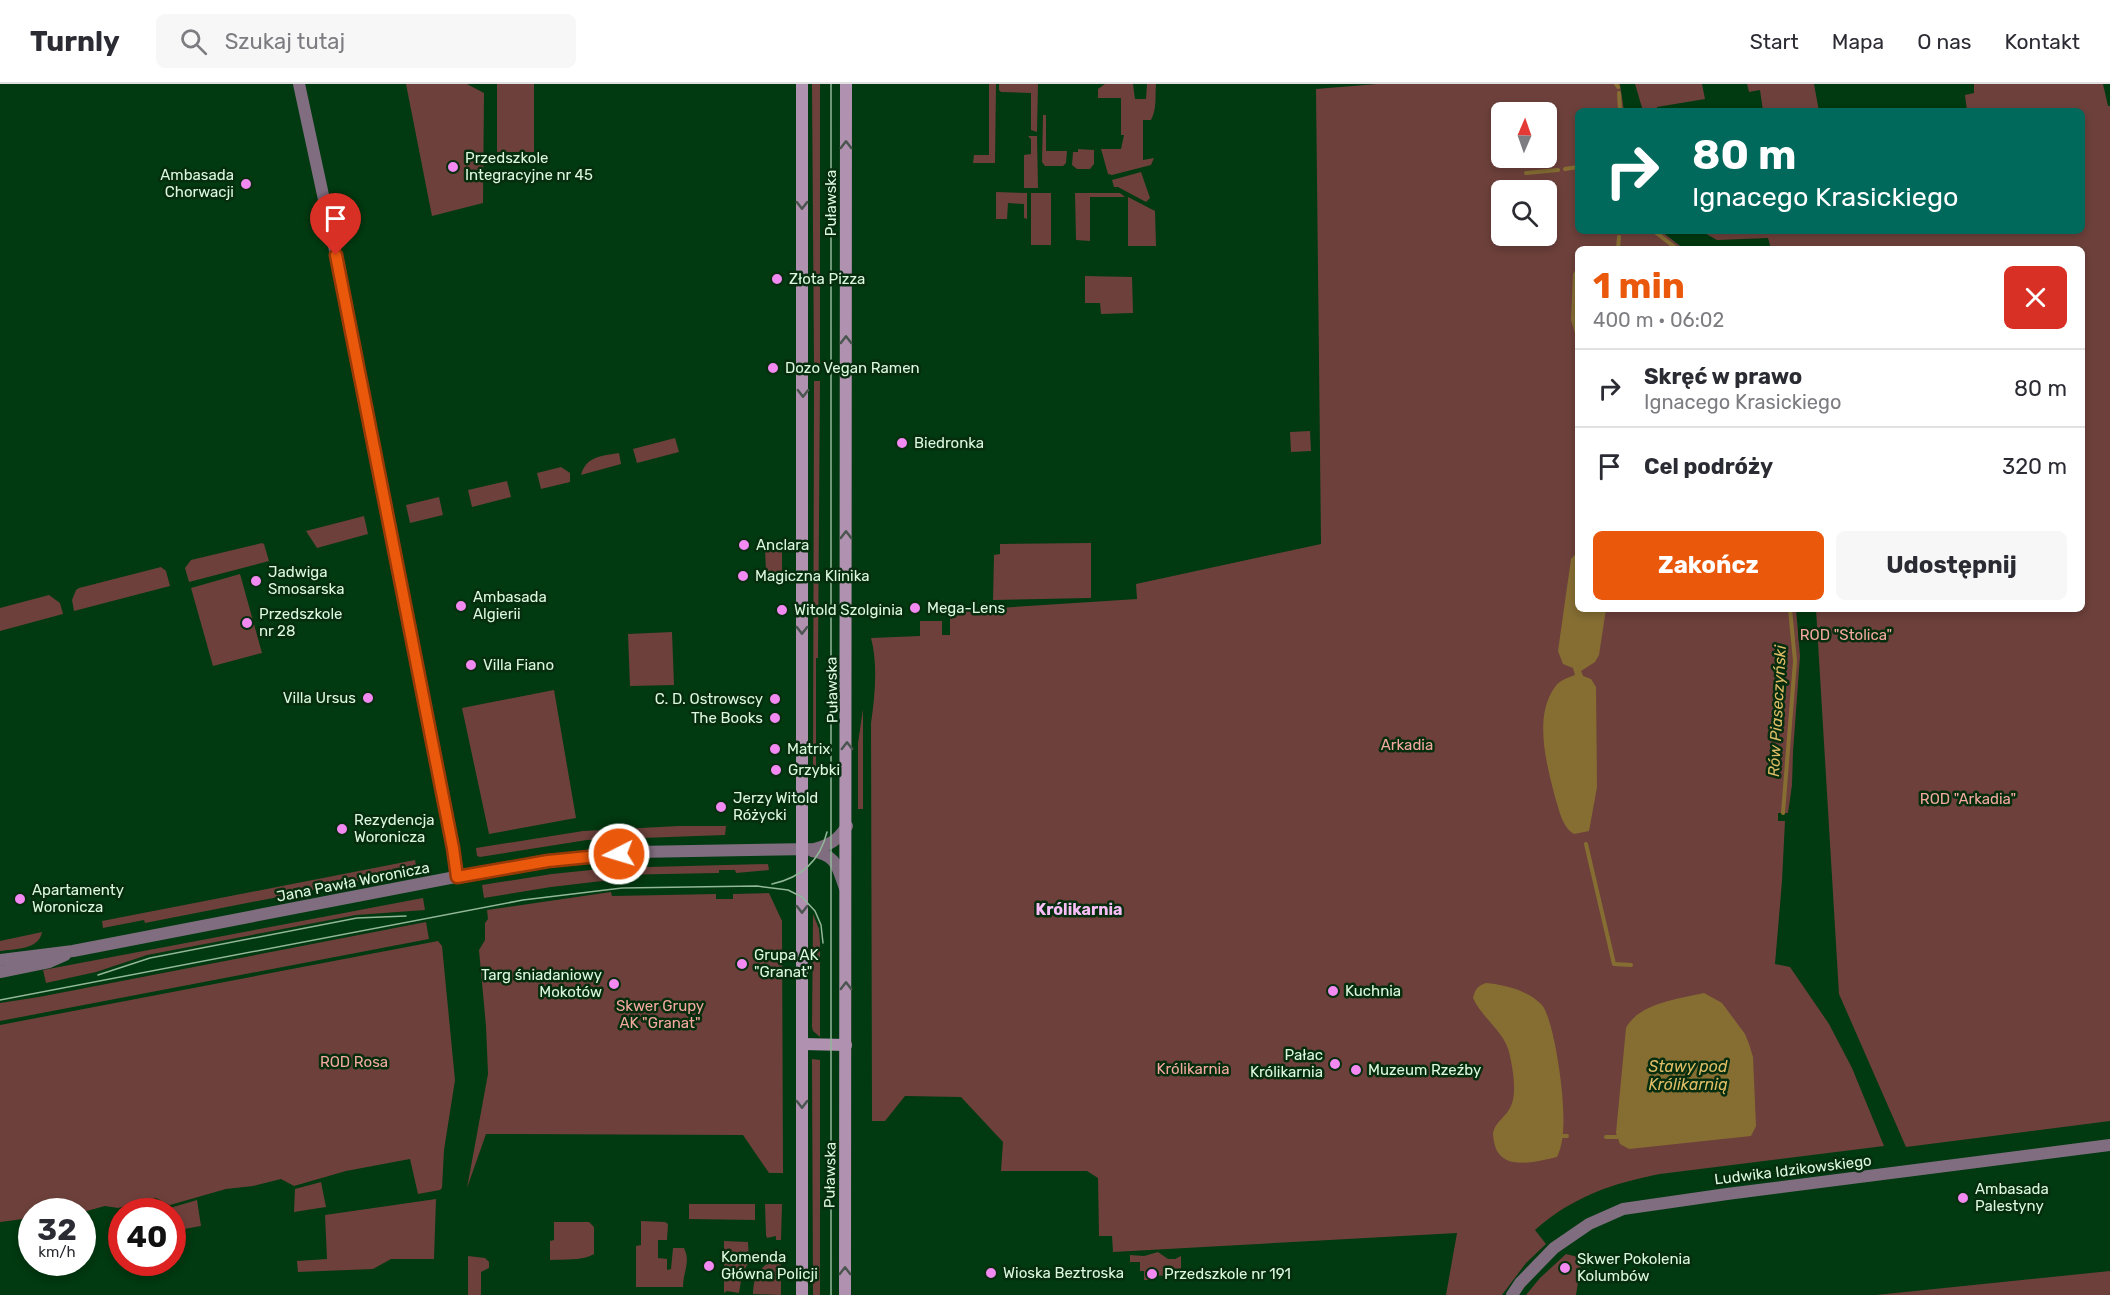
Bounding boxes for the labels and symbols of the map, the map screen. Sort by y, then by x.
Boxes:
north arrow [1491,102,1557,168]
one-way arrow [840,141,852,150]
place label: Przedszkole Integracyjne nr 45 [465,149,593,184]
marker: Przedszkole Integracyjne nr 45 [446,160,460,174]
place label: Ambasada Chorwacji [160,166,234,201]
street label: Puławska [822,170,840,236]
marker: Ambasada Chorwacji [239,177,253,191]
pin [310,193,361,255]
one-way arrow [796,201,808,210]
place label: Złota Pizza [789,270,865,288]
marker: Złota Pizza [770,272,784,286]
one-way arrow [840,336,852,345]
place label: Dozo Vegan Ramen [785,359,920,377]
marker: Dozo Vegan Ramen [766,361,780,375]
one-way arrow [797,389,809,398]
place label: Biedronka [914,434,984,452]
marker: Biedronka [895,436,909,450]
one-way arrow [840,531,852,540]
place label: Anclara [756,536,809,554]
marker: Anclara [737,538,751,552]
place label: Jadwiga Smosarska [268,563,344,598]
place label: Magiczna Klinika [755,567,870,585]
marker: Magiczna Klinika [736,569,750,583]
marker: Jadwiga Smosarska [249,574,263,588]
place label: Ambasada Algierii [473,588,547,623]
marker: Ambasada Algierii [454,599,468,613]
place label: Mega-Lens [927,599,1005,617]
place label: Witold Szolginia [794,601,903,619]
marker: Mega-Lens [908,601,922,615]
marker: Witold Szolginia [775,603,789,617]
place label: Przedszkole nr 28 [259,605,343,640]
marker: Przedszkole nr 28 [240,616,254,630]
one-way arrow [796,626,808,635]
park label: ROD "Stolica" [1800,626,1892,644]
water label: Rów Piaseczyński [1764,643,1790,778]
place label: Villa Fiano [483,656,554,674]
street label: Puławska [822,657,842,723]
marker: Villa Fiano [464,658,478,672]
place label: Villa Ursus [283,689,356,707]
place label: C. D. Ostrowscy [655,690,763,708]
marker: Villa Ursus [361,691,375,705]
marker: C. D. Ostrowscy [768,692,782,706]
place label: The Books [691,709,763,727]
marker: The Books [768,711,782,725]
park label: Arkadia [1381,736,1433,754]
place label: Matrix [787,740,830,758]
marker: Matrix [768,742,782,756]
one-way arrow [841,742,853,751]
place label: Grzybki [788,761,840,779]
marker: Grzybki [769,763,783,777]
place label: Jerzy Witold Różycki [733,789,818,824]
park label: ROD "Arkadia" [1920,790,2016,808]
marker: Jerzy Witold Różycki [714,800,728,814]
place label: Rezydencja Woronicza [354,811,435,846]
marker: Rezydencja Woronicza [335,822,349,836]
position arrow [587,822,651,886]
street label: Jana Pawła Woronicza [275,858,431,906]
place label: Apartamenty Woronicza [32,881,124,916]
marker: Apartamenty Woronicza [13,892,27,906]
district label: Królikarnia [1036,900,1122,919]
one-way arrow [796,904,808,913]
place label: Grupa AK "Granat" [754,946,819,981]
marker: Grupa AK "Granat" [735,957,749,971]
place label: Targ śniadaniowy Mokotów [481,966,602,1001]
marker: Targ śniadaniowy Mokotów [607,977,621,991]
one-way arrow [840,982,852,991]
place label: Kuchnia [1345,982,1401,1000]
marker: Kuchnia [1326,984,1340,998]
park label: Skwer Grupy AK "Granat" [616,997,704,1032]
place label: Pałac Królikarnia [1250,1046,1323,1081]
park label: ROD Rosa [320,1053,388,1071]
marker: Pałac Królikarnia [1328,1057,1342,1071]
water label: Stawy pod Królikarnią [1648,1057,1728,1095]
park label: Królikarnia [1156,1060,1230,1078]
place label: Muzeum Rzeźby [1368,1061,1481,1079]
marker: Muzeum Rzeźby [1349,1063,1363,1077]
one-way arrow [796,1099,808,1108]
street label: Puławska [820,1142,840,1208]
street label: Ludwika Idzikowskiego [1713,1151,1873,1189]
place label: Ambasada Palestyny [1975,1180,2049,1215]
marker: Ambasada Palestyny [1956,1191,1970,1205]
speed limit sign: 40 [108,1198,186,1276]
place label: Komenda Główna Policji [721,1248,818,1283]
place label: Skwer Pokolenia Kolumbów [1577,1250,1691,1285]
marker: Komenda Główna Policji [702,1259,716,1273]
marker: Skwer Pokolenia Kolumbów [1558,1261,1572,1275]
place label: Wioska Beztroska [1003,1264,1124,1282]
place label: Przedszkole nr 191 [1164,1265,1291,1283]
one-way arrow [839,1266,851,1275]
marker: Wioska Beztroska [984,1266,998,1280]
marker: Przedszkole nr 191 [1145,1267,1159,1281]

